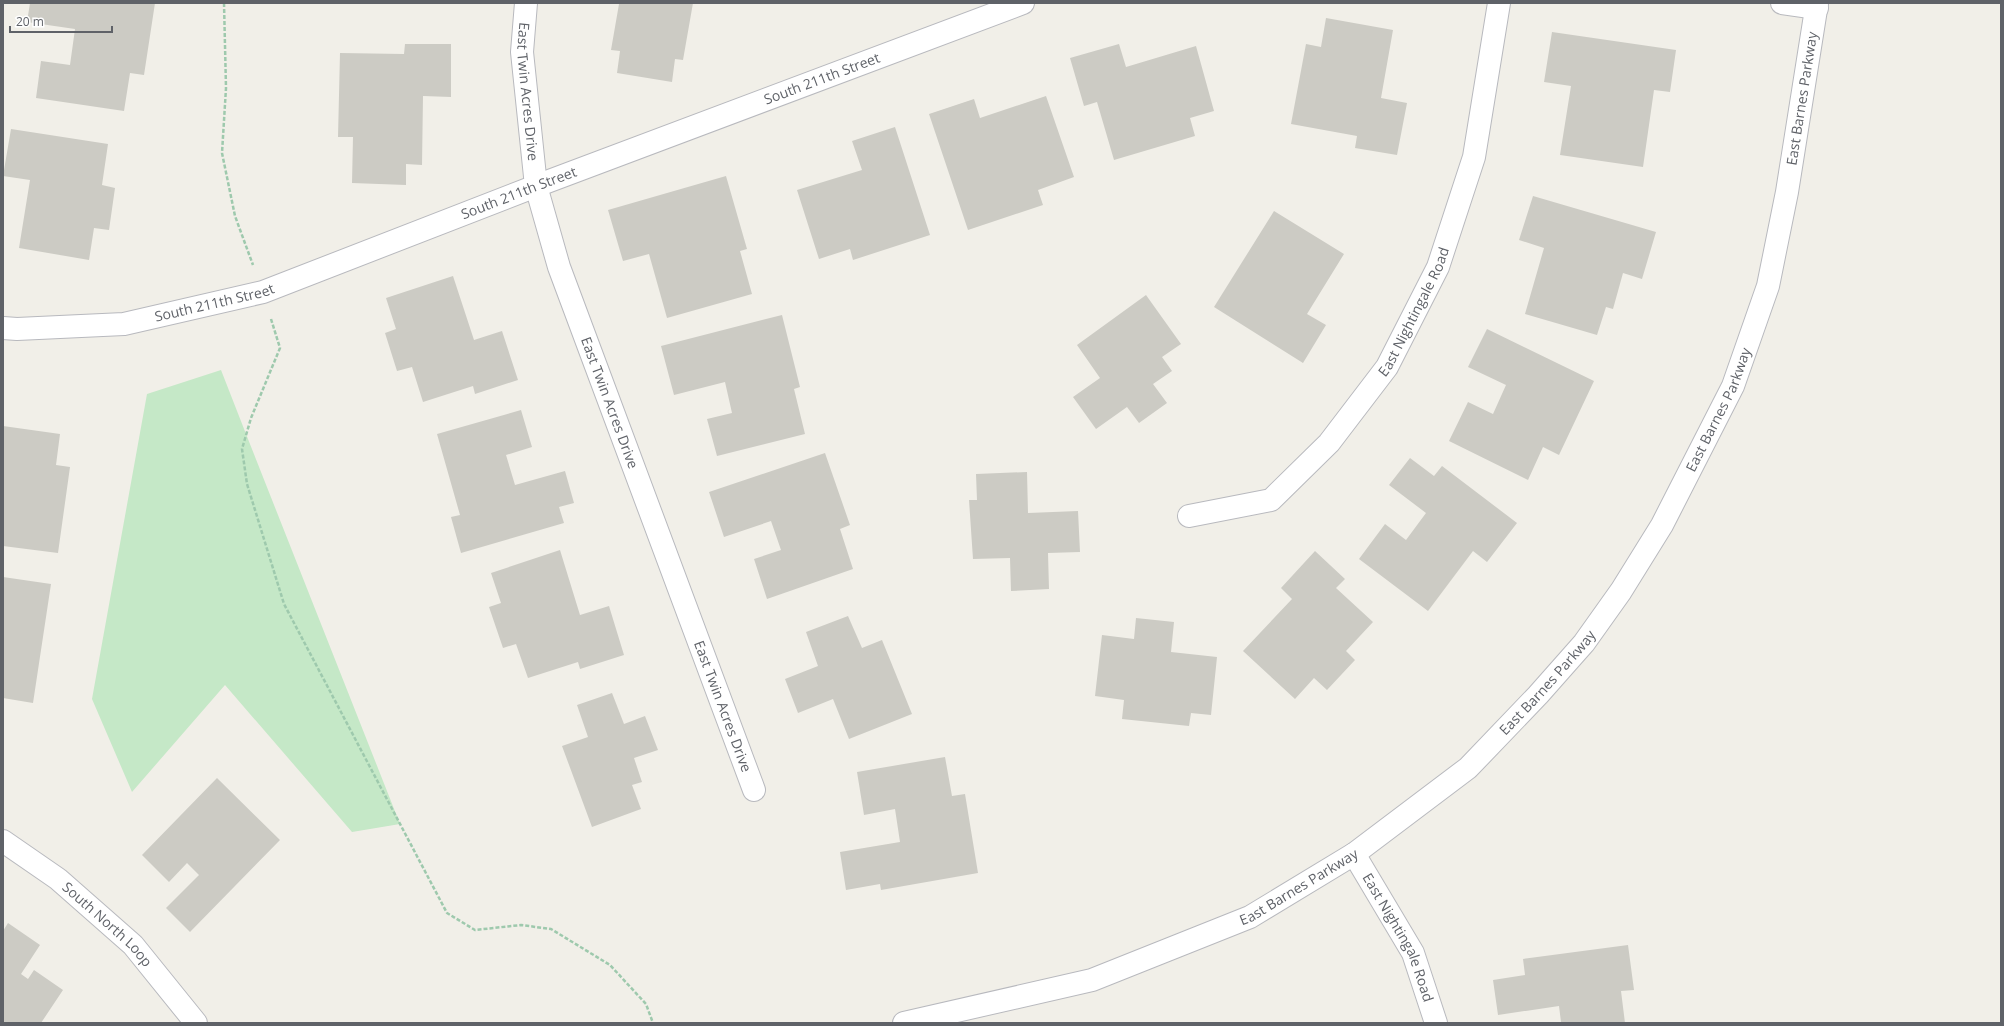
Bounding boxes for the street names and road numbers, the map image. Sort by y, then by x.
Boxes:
street label: East Twin Acres Drive [513,22,543,162]
street label: East Barnes Parkway [1781,29,1821,167]
street label: South 211th Street [761,48,882,109]
street label: South 211th Street [458,162,579,223]
street label: East Nightingale Road [1373,245,1453,380]
street label: South 211th Street [153,279,277,326]
street label: East Twin Acres Drive [577,334,643,471]
street label: East Barnes Parkway [1681,344,1755,475]
street label: East Barnes Parkway [1495,625,1600,739]
street label: East Twin Acres Drive [690,638,757,775]
street label: East Barnes Parkway [1237,843,1362,929]
street label: East Nightingale Road [1359,869,1438,1004]
street label: South North Loop [59,877,157,971]

